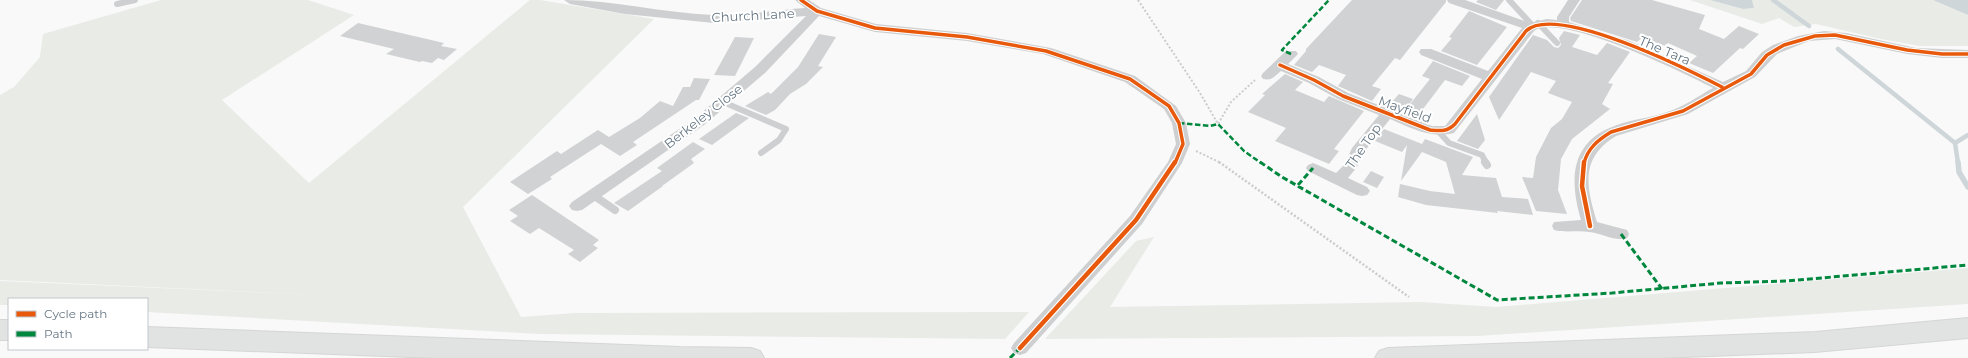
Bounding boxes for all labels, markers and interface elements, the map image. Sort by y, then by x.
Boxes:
street label: Church Lane [711,5,795,25]
street label: The Tara [1637,32,1693,68]
street label: Berkeley Close [661,80,745,152]
street label: Mayfield [1376,92,1434,126]
street label: The Top [1342,120,1384,172]
legend [8,298,148,350]
text: Cycle path [44,306,107,321]
text: Path [44,326,73,341]

